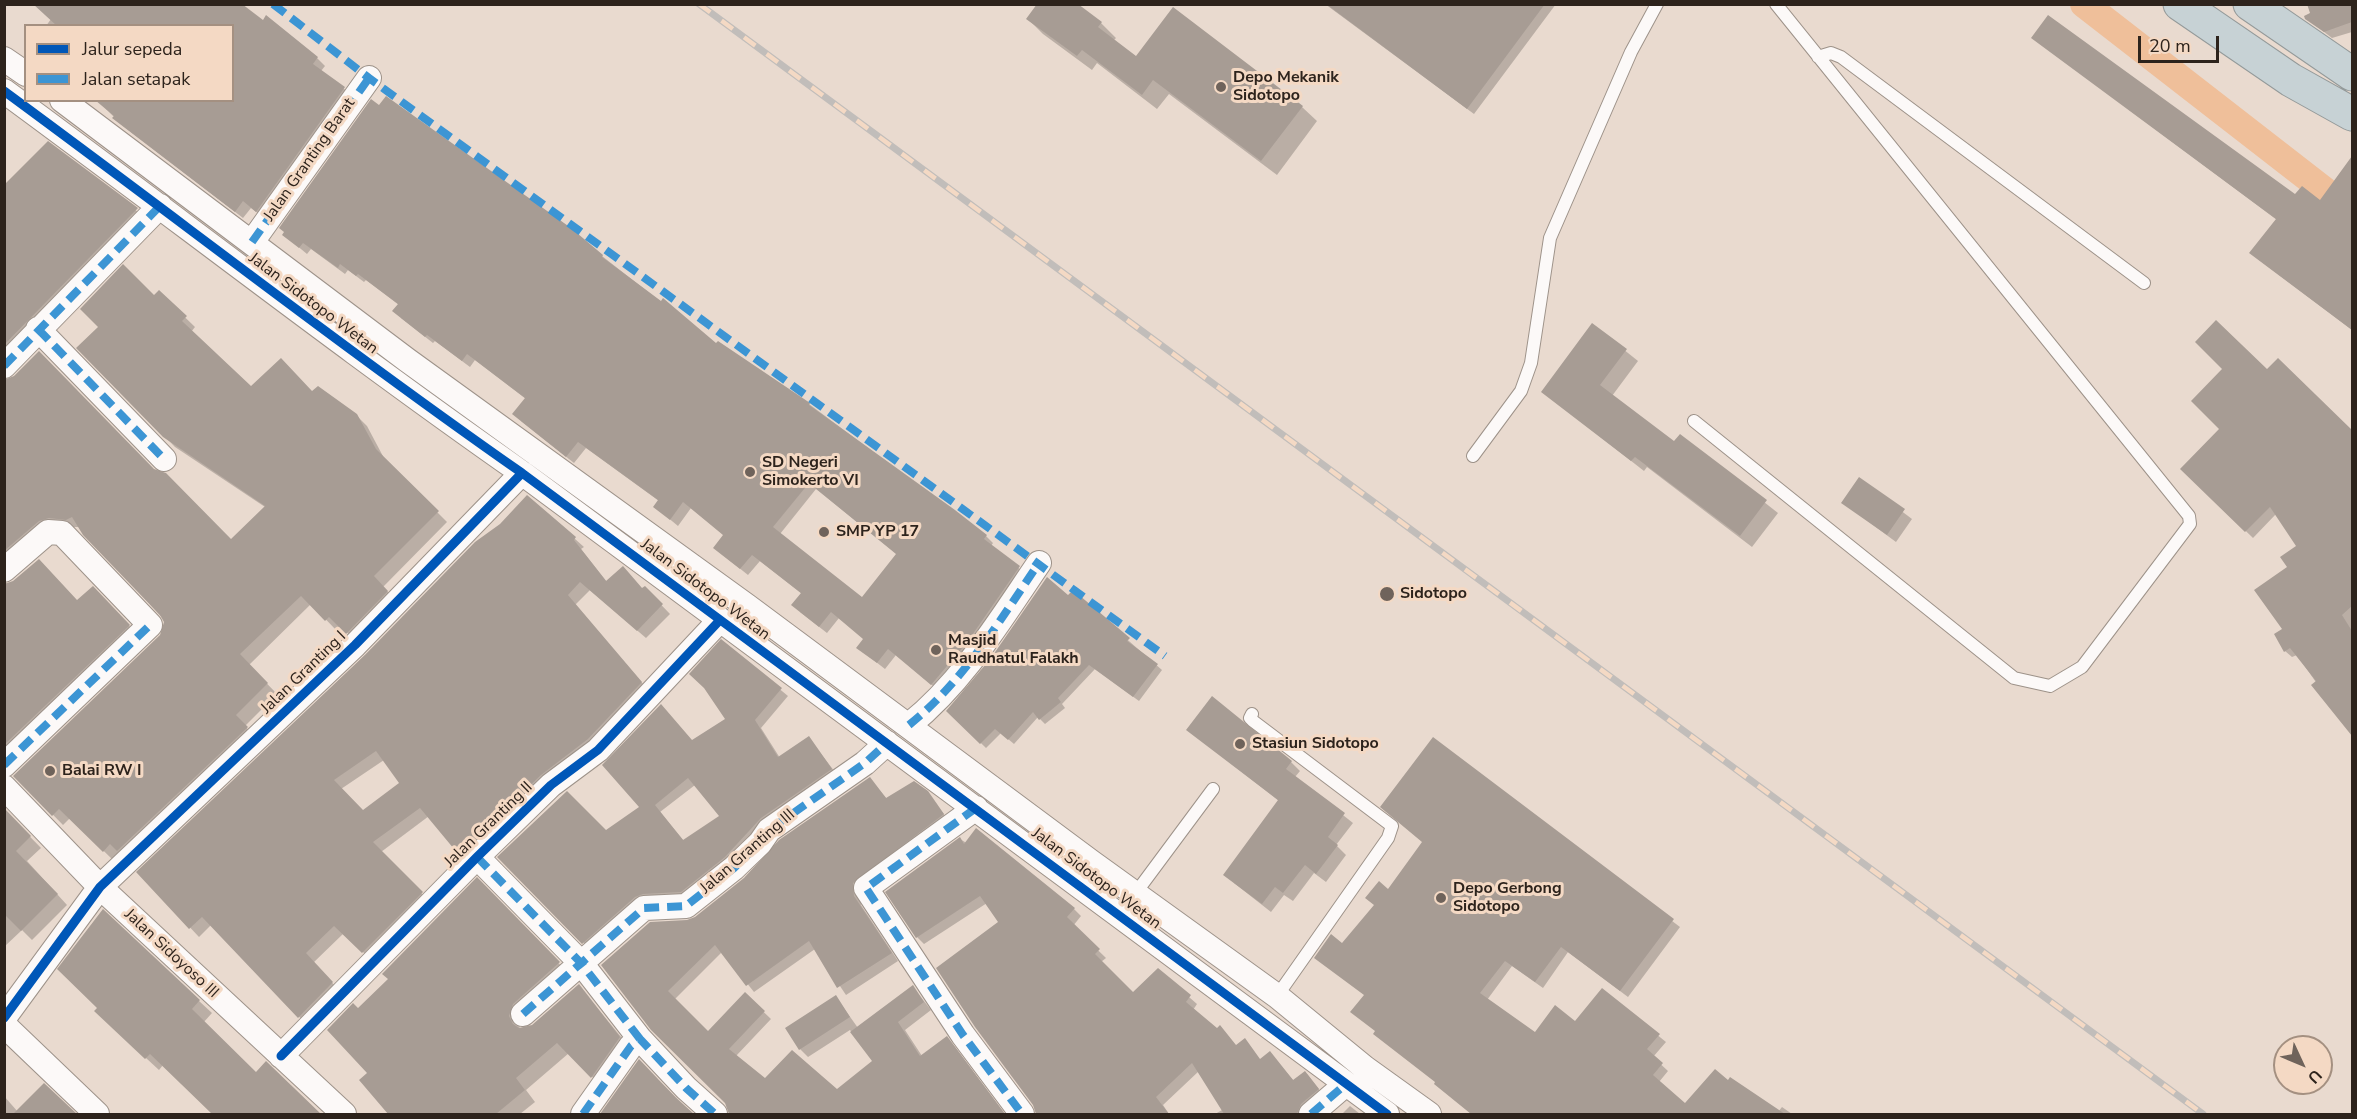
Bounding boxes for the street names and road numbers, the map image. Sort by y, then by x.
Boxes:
street label: Jalan Granting Barat [260,95,360,225]
street label: Jalan Sidotopo Wetan [245,249,381,359]
street label: Jalan Sidotopo Wetan [637,535,773,645]
street label: Jalan Granting I [257,628,351,718]
street label: Jalan Granting II [441,778,537,872]
street label: Jalan Granting III [697,806,799,898]
street label: Jalan Sidotopo Wetan [1028,824,1164,934]
street label: Jalan Sidoyoso III [120,905,222,1003]

